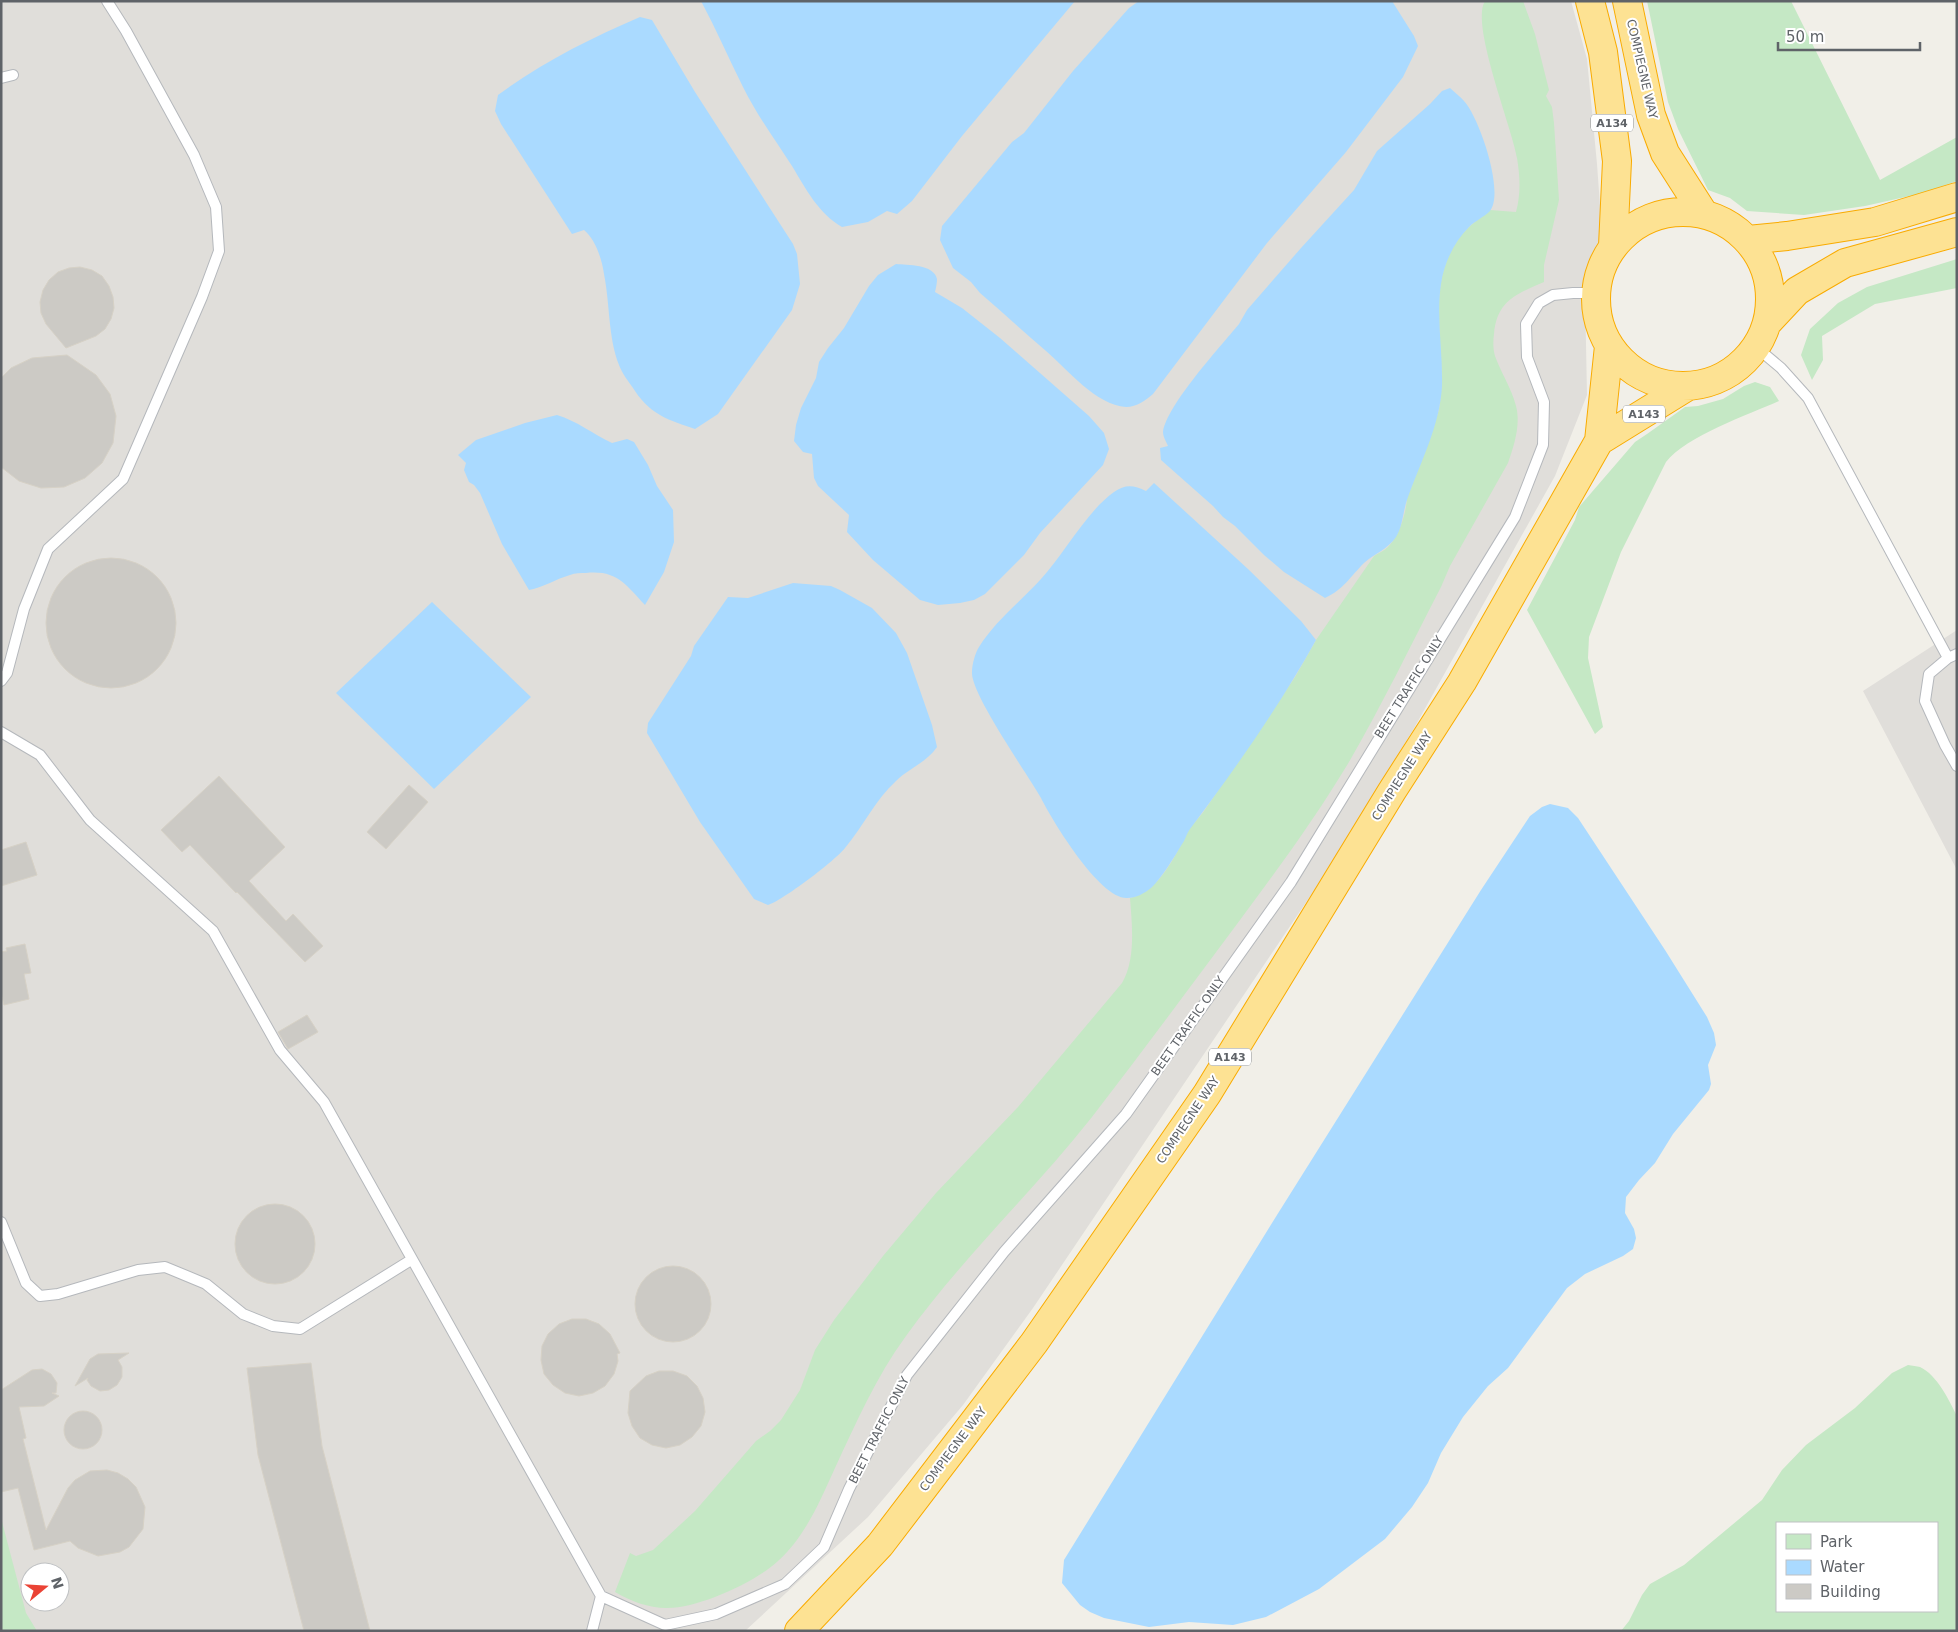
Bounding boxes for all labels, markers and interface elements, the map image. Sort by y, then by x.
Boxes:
street label: COMPIEGNE WAY [1624,18,1660,121]
scale bar [1778,20,1920,52]
text: 50 m [1786,28,1824,46]
road number: A134 [1591,115,1633,132]
road number: A143 [1623,406,1665,422]
street label: BEET TRAFFIC ONLY [1372,633,1447,741]
street label: COMPIEGNE WAY [1369,728,1435,823]
street label: BEET TRAFFIC ONLY [1148,973,1228,1078]
road number: A143 [1209,1048,1251,1066]
street label: COMPIEGNE WAY [1154,1073,1223,1166]
street label: BEET TRAFFIC ONLY [846,1374,912,1486]
street label: COMPIEGNE WAY [917,1404,990,1494]
legend [1776,1522,1938,1612]
text: Park [1820,1533,1853,1551]
text: Water [1820,1558,1865,1576]
north arrow [20,1562,70,1612]
text: N [48,1575,67,1591]
text: Building [1820,1583,1881,1601]

